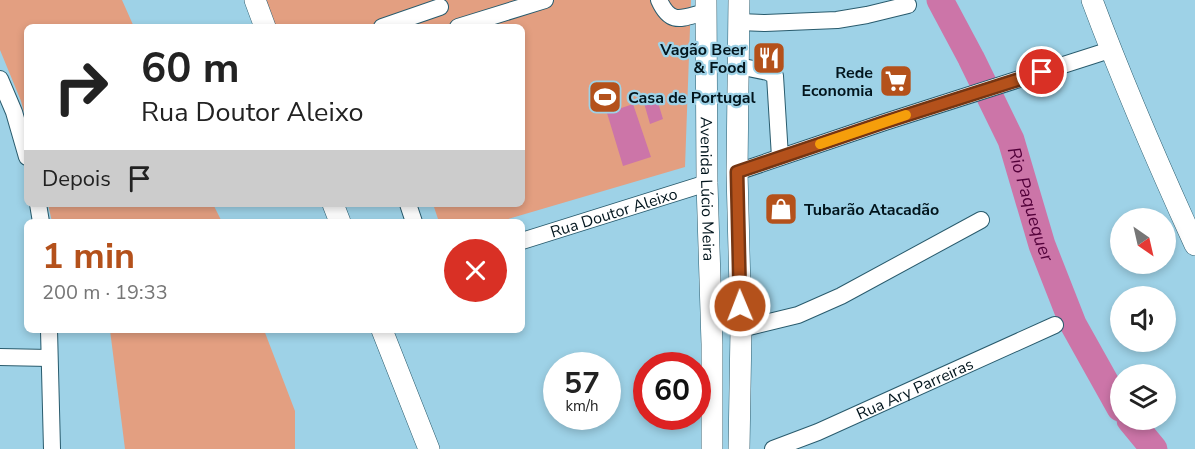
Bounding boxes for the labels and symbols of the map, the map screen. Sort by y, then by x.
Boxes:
place label: Vagão Beer & Food [659,39,747,79]
restaurant icon: Vagão Beer & Food [751,40,787,76]
pin [1016,46,1067,97]
place label: Rede Economia [801,62,873,102]
supermarket icon: Rede Economia [878,63,914,99]
sports icon: Casa de Portugal [587,79,623,115]
place label: Casa de Portugal [628,87,756,109]
street label: Avenida Lúcio Meira [695,117,719,262]
water label: Rio Paquequer [1002,144,1059,265]
street label: Rua Doutor Aleixo [548,183,680,243]
shop icon: Tubarão Atacadão [763,191,799,227]
place label: Tubarão Atacadão [804,199,939,221]
north arrow [1110,208,1176,274]
position arrow [708,274,772,338]
speed limit sign: 60 [633,352,711,430]
street label: Rua Ary Parreiras [853,353,977,425]

